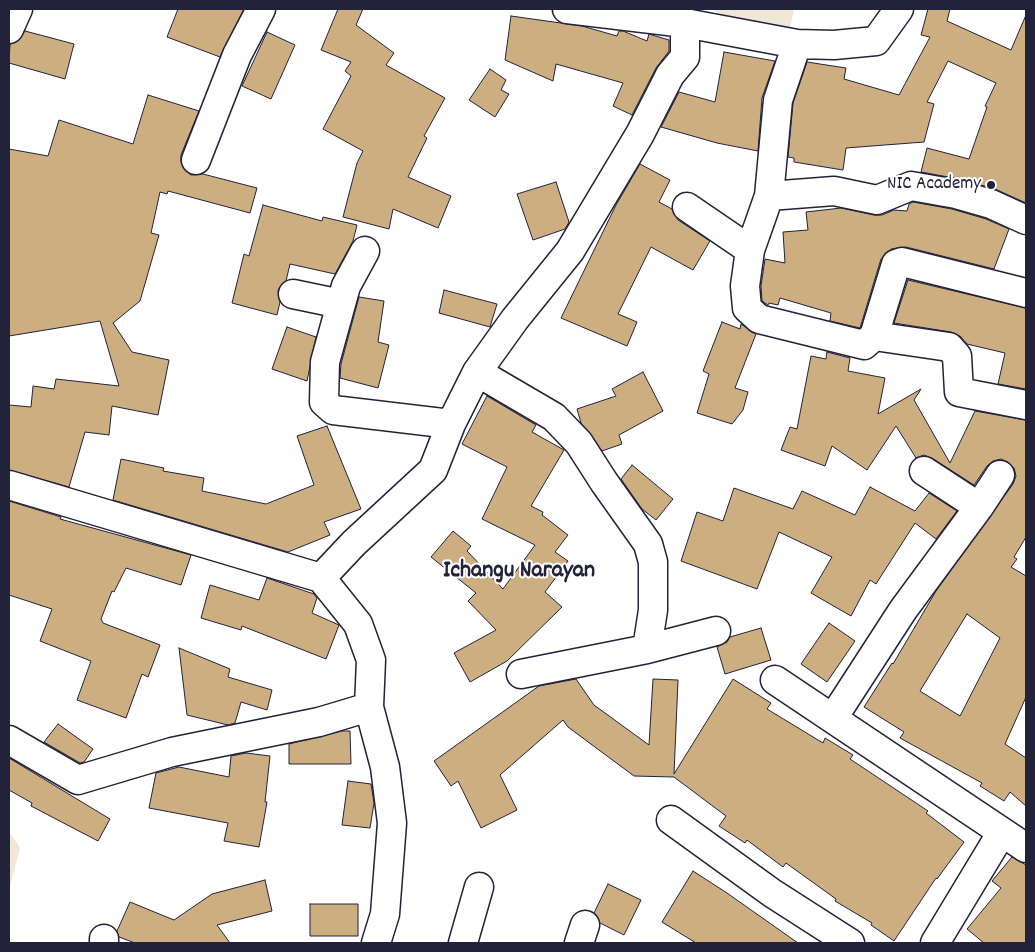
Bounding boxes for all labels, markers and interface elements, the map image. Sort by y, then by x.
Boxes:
place label: NIC Academy [887,174,981,196]
marker: NIC Academy [985,179,997,191]
district label: Ichangu Narayan [443,559,595,587]

